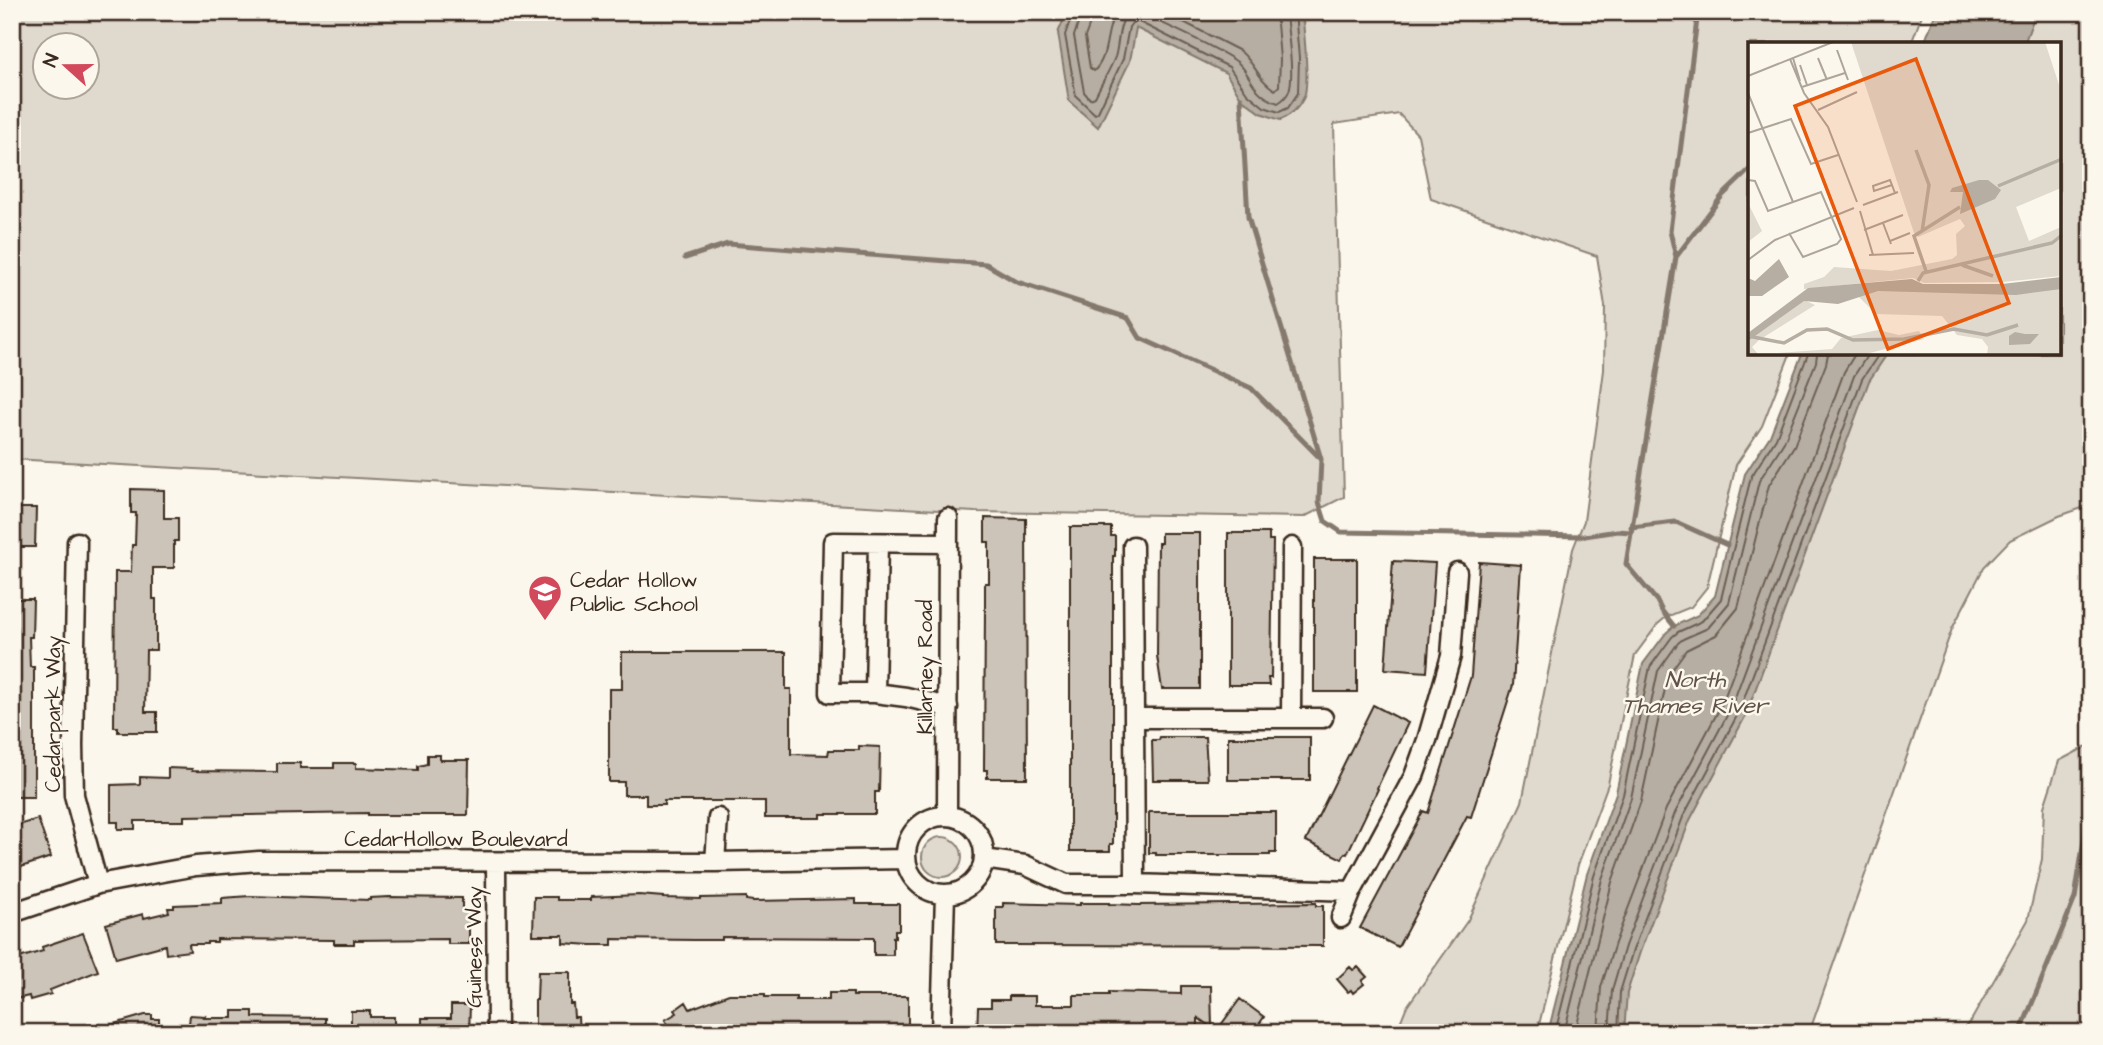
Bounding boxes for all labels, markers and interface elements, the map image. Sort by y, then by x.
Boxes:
north arrow [32,32,102,102]
inset map [1748,42,2061,355]
text: N [37,50,66,71]
place label: Cedar Hollow Public School [570,566,698,619]
school or university icon: Cedar Hollow Public School [526,573,564,622]
street label: Killarney Road [911,599,942,734]
street label: Cedarpark Way [39,635,70,792]
water label: North Thames River [1622,664,1770,722]
street label: CedarHollow Boulevard [344,825,568,854]
street label: Guiness Way [460,886,491,1008]

